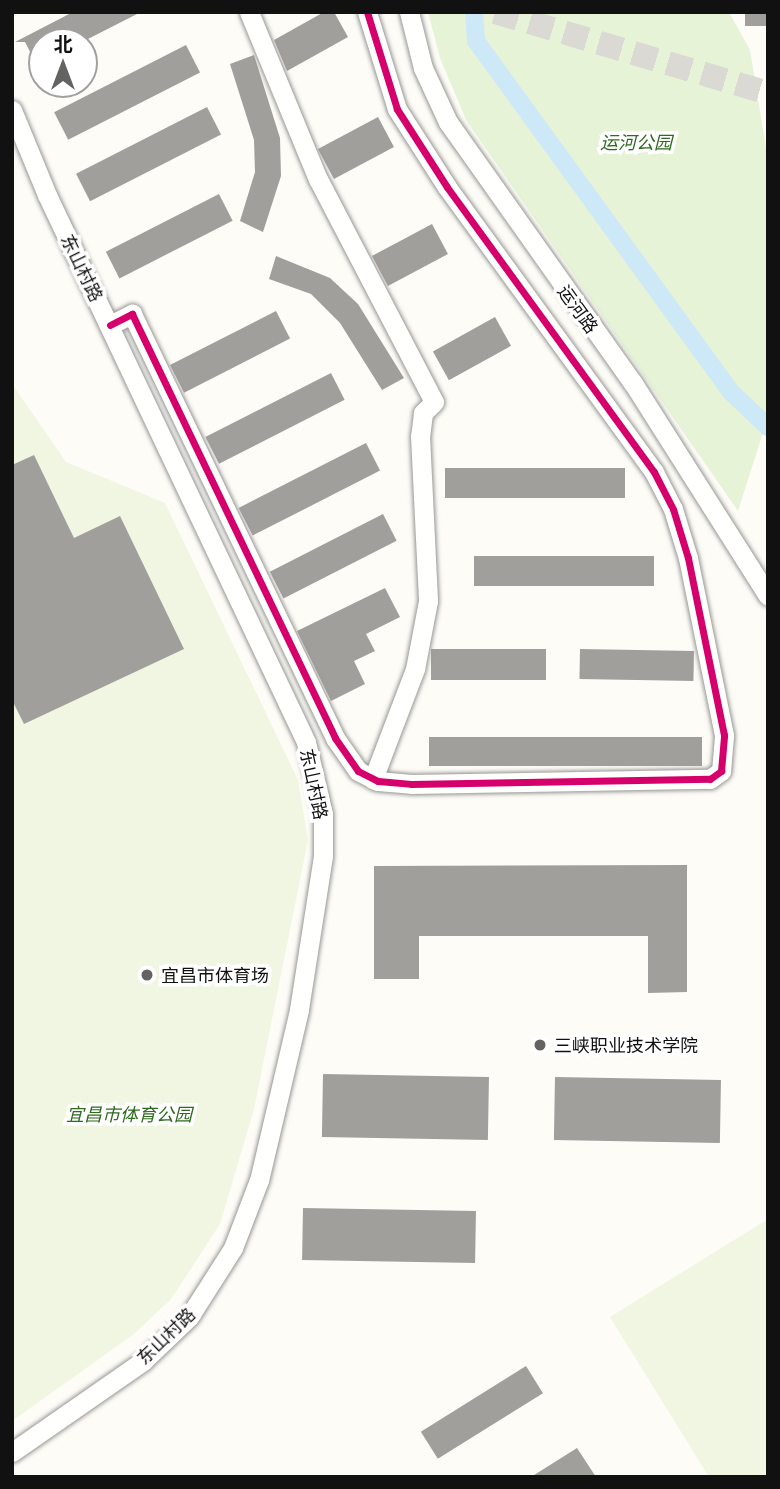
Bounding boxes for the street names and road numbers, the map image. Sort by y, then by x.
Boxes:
street label: 东山村路 [57,231,107,305]
street label: 运河路 [553,281,603,337]
street label: 东山村路 [296,747,332,821]
street label: 东山村路 [133,1303,199,1369]

